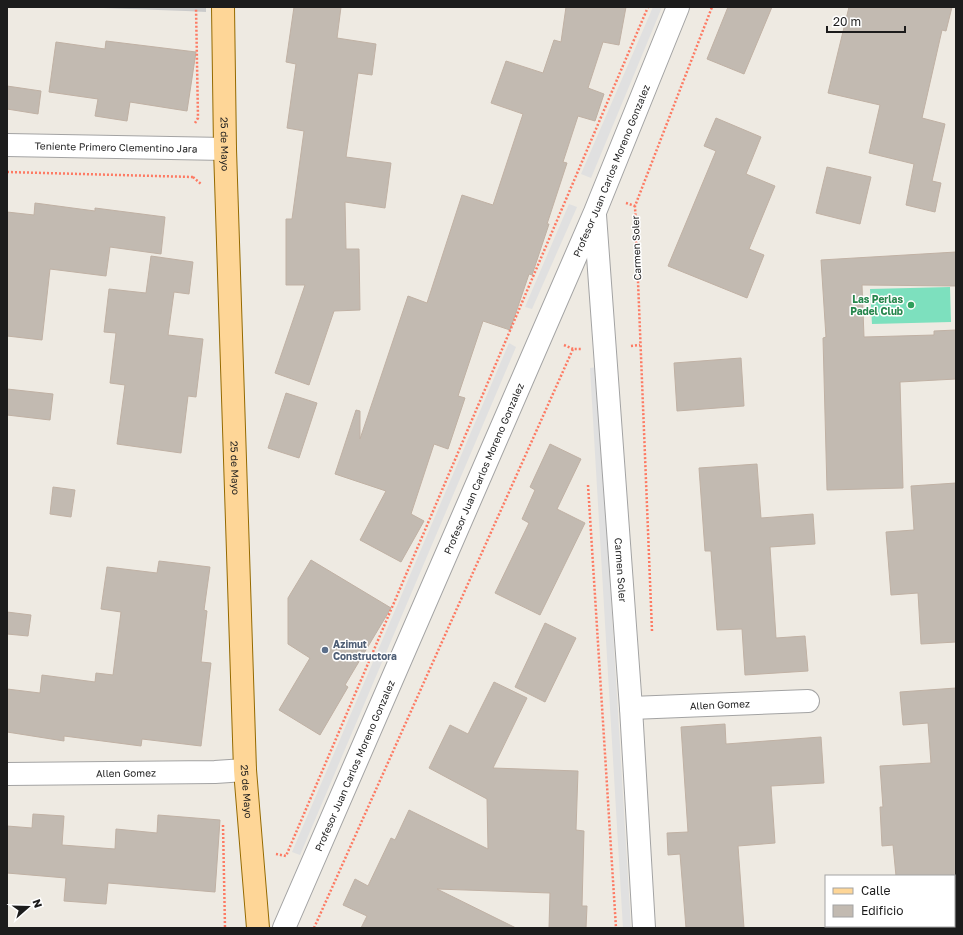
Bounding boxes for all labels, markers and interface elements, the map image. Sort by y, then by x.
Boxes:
scale bar [827,8,905,34]
text: 20 m [833,14,861,29]
street label: Profesor Juan Carlos Moreno Gonzalez [570,83,652,259]
street label: 25 de Mayo [219,117,232,171]
street label: Teniente Primero Clementino Jara [34,140,197,154]
street label: Carmen Soler [629,215,643,281]
place label: Las Perlas Padel Club [850,293,903,317]
marker: Las Perlas Padel Club [906,300,916,310]
street label: Profesor Juan Carlos Moreno Gonzalez [441,381,526,556]
street label: 25 de Mayo [228,441,242,495]
street label: Carmen Soler [613,537,629,603]
place label: Azimut Constructora [333,638,397,662]
marker: Azimut Constructora [320,645,330,655]
street label: Profesor Juan Carlos Moreno Gonzalez [312,678,397,853]
street label: Allen Gomez [690,697,750,712]
street label: 25 de Mayo [239,764,255,819]
street label: Allen Gomez [96,767,156,779]
legend [825,875,955,927]
text: Calle [861,883,891,898]
north arrow [8,887,48,927]
text: N [30,897,45,910]
text: Edificio [861,903,903,918]

